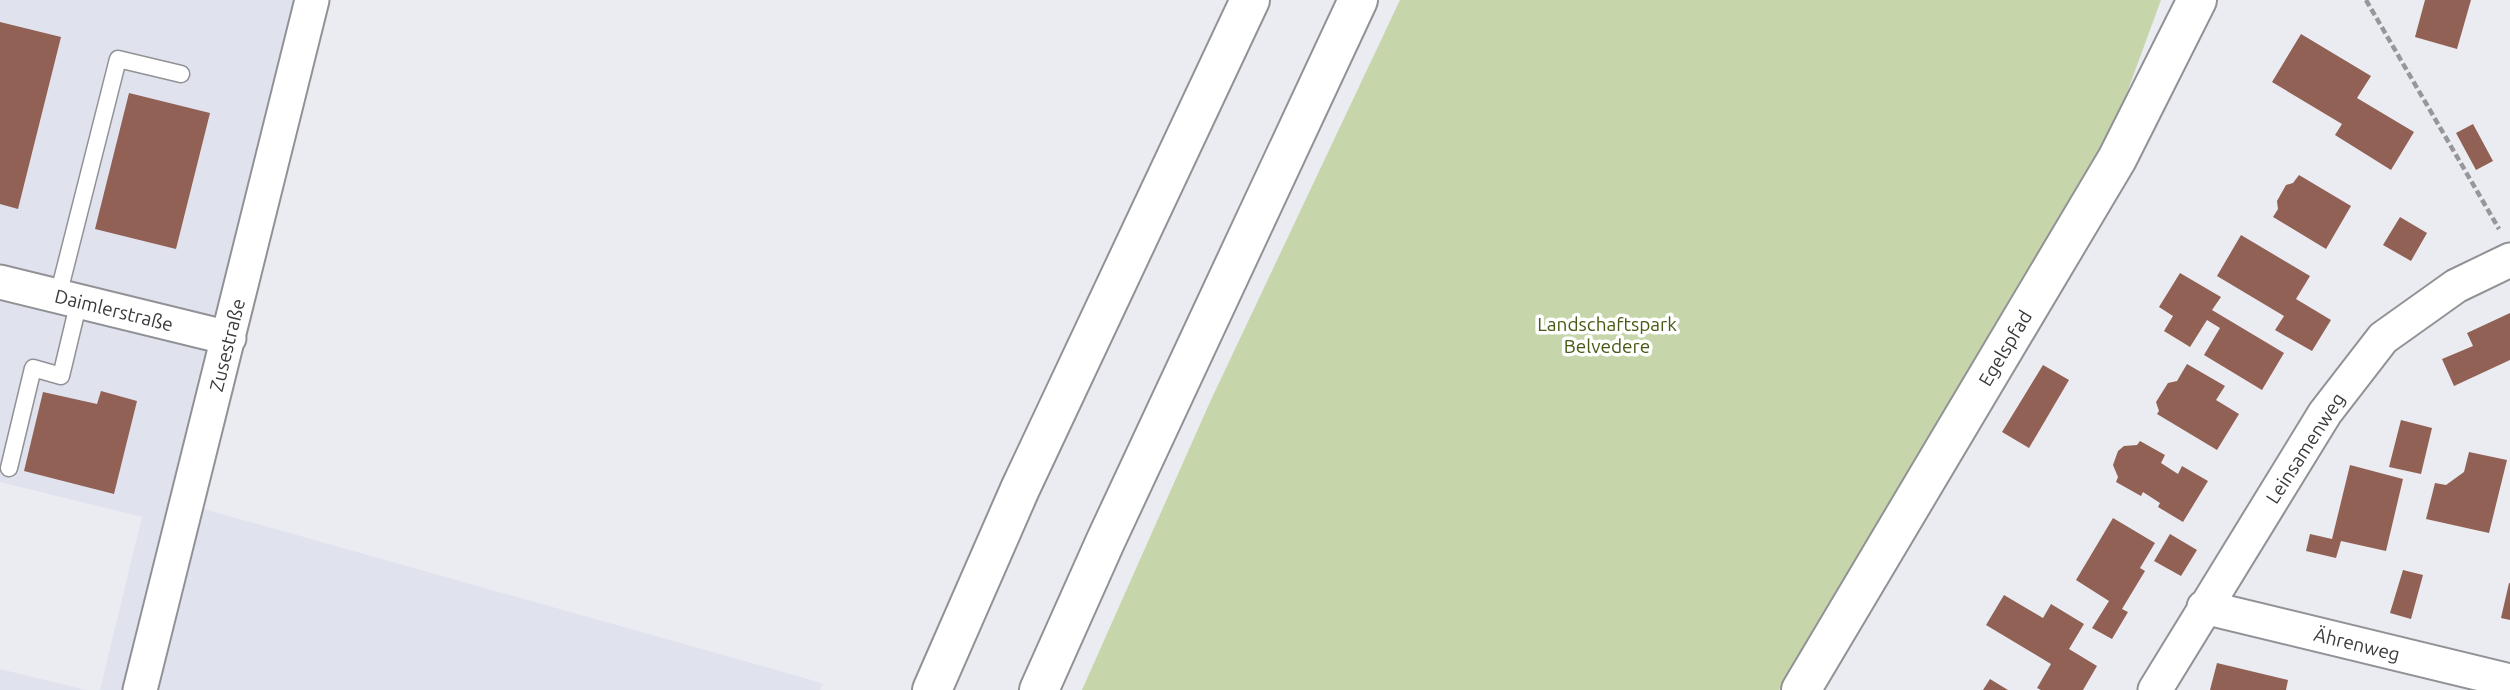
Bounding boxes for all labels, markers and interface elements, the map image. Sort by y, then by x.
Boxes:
street label: Daimlerstraße [52,285,176,335]
street label: Zusestraße [205,296,249,394]
street label: Egelspfad [1974,306,2036,390]
park label: Landschaftspark Belvedere [1537,313,1677,357]
street label: Leinsamenweg [2261,389,2349,507]
street label: Ährenweg [2312,623,2402,665]

